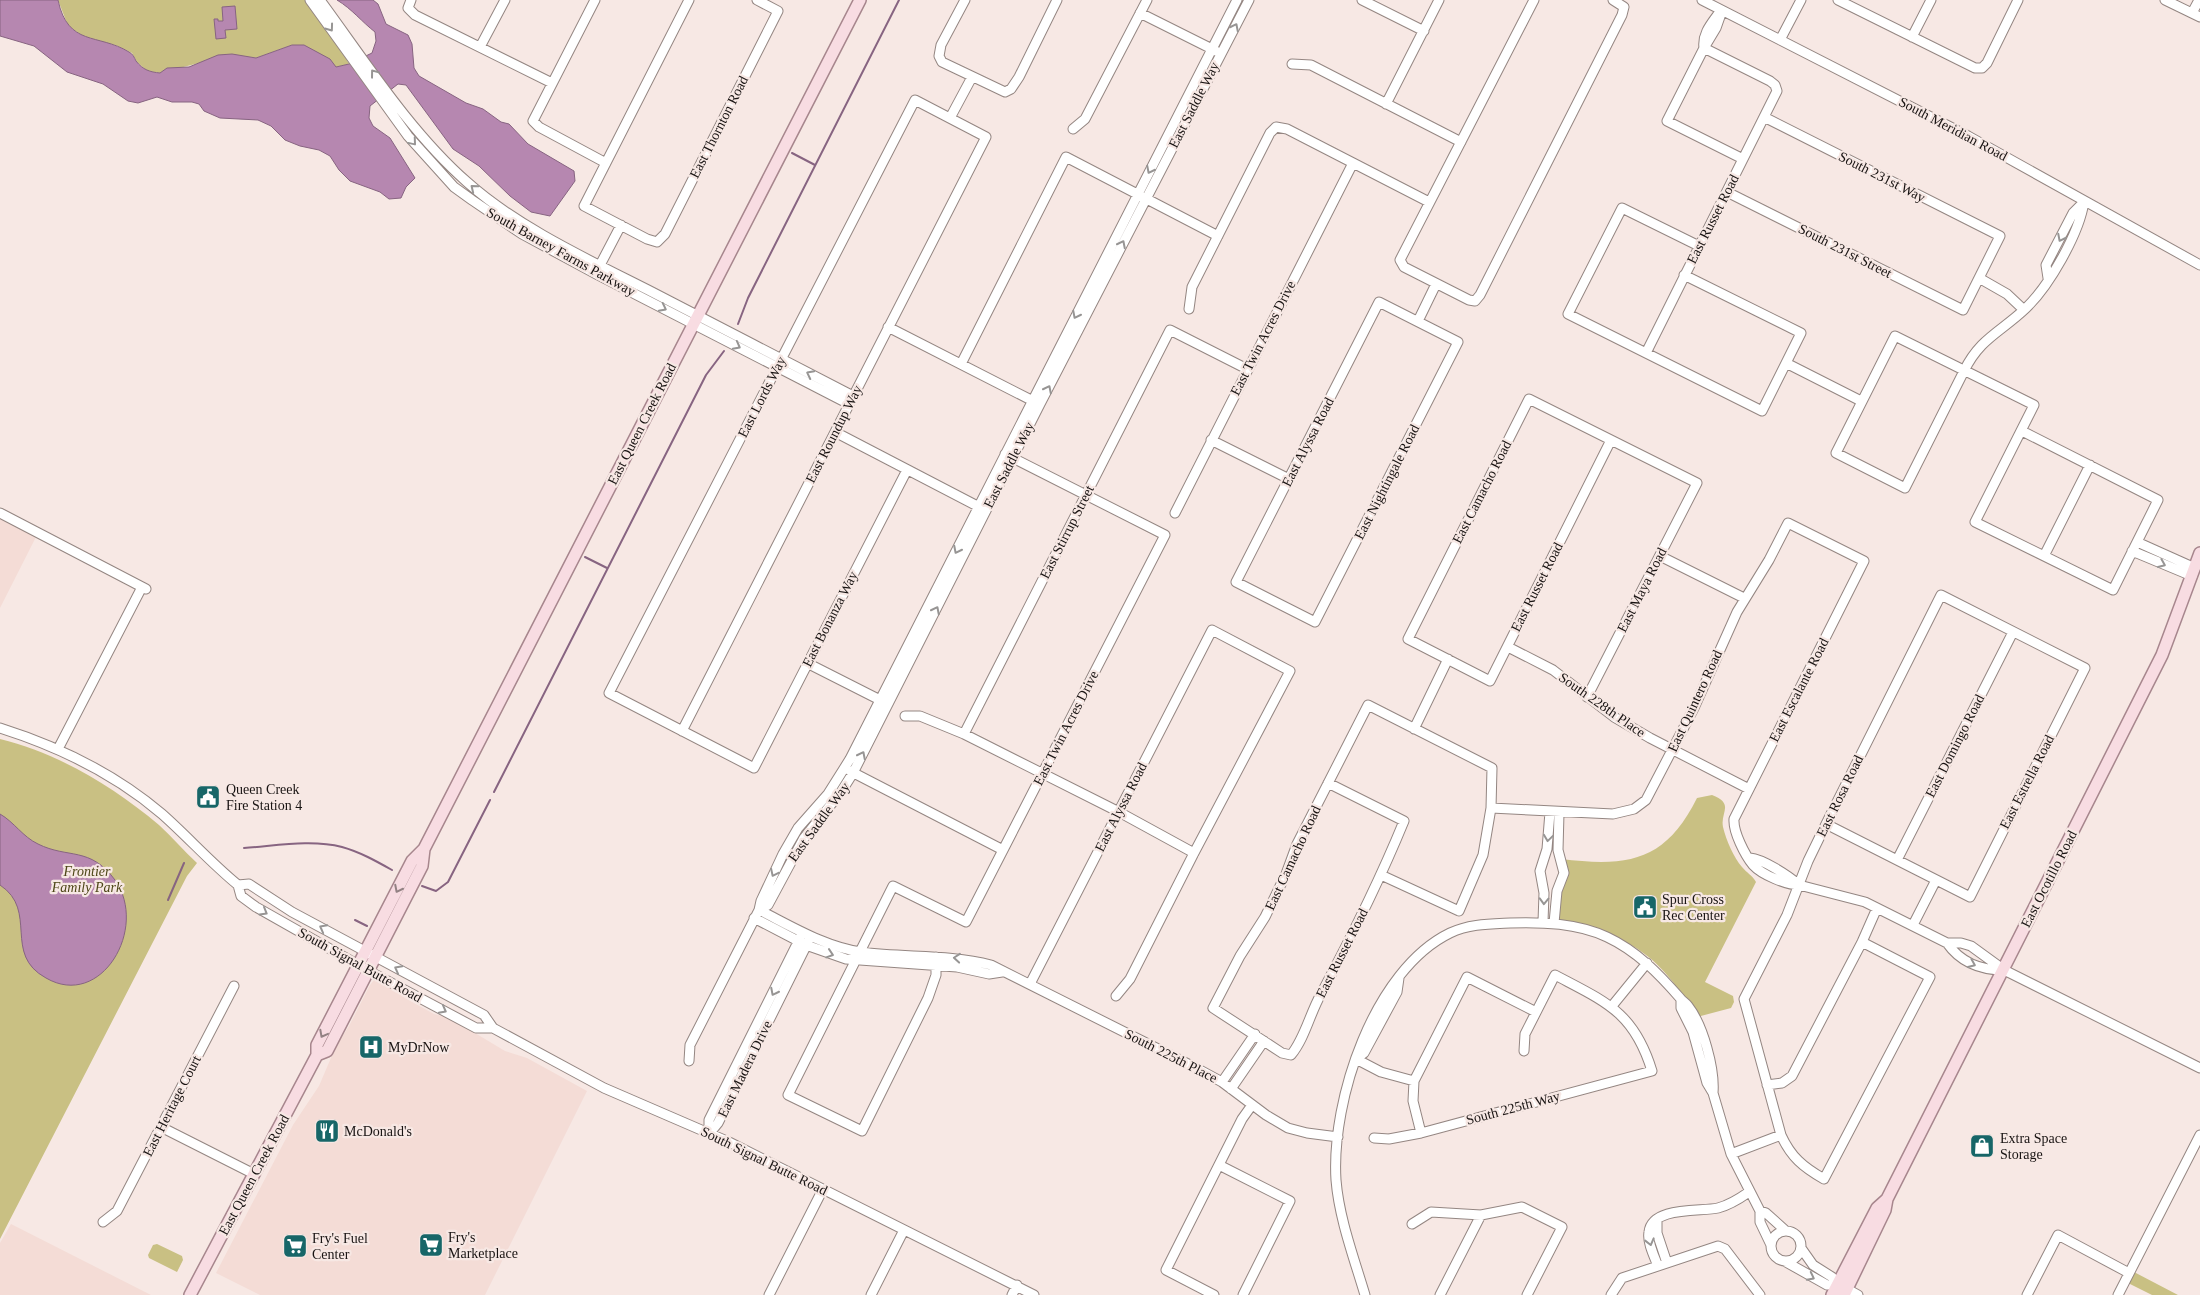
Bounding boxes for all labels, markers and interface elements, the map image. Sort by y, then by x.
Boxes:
one-way arrow [324,22,333,32]
one-way arrow [1229,23,1239,32]
street label: East Saddle Way [1166,60,1222,150]
one-way arrow [372,70,380,79]
street label: East Thornton Road [687,73,751,181]
street label: South Meridian Road [1896,94,2010,164]
one-way arrow [407,136,416,145]
street label: South 231st Way [1836,149,1928,205]
one-way arrow [1146,165,1156,174]
street label: East Russet Road [1684,172,1742,266]
one-way arrow [470,184,479,193]
street label: South Barney Farms Parkway [484,205,638,299]
street label: South 231st Street [1796,221,1894,281]
one-way arrow [2057,233,2067,242]
one-way arrow [1116,240,1126,249]
street label: East Twin Acres Drive [1228,278,1298,398]
one-way arrow [657,302,666,312]
one-way arrow [1072,310,1082,319]
one-way arrow [732,340,741,350]
street label: East Lords Way [735,354,789,440]
street label: East Queen Creek Road [605,361,679,487]
one-way arrow [806,370,815,380]
street label: East Roundup Way [803,383,865,485]
one-way arrow [1042,385,1052,394]
street label: East Alyssa Road [1279,395,1337,489]
street label: East Saddle Way [981,420,1037,510]
street label: East Nightingale Road [1352,422,1422,542]
street label: East Camacho Road [1450,438,1514,546]
street label: East Stirrup Street [1037,483,1097,581]
street label: East Russet Road [1508,540,1566,634]
one-way arrow [953,545,963,554]
street label: East Maya Road [1614,545,1670,635]
one-way arrow [2157,557,2166,568]
street label: East Bonanza Way [799,569,861,669]
one-way arrow [930,606,940,615]
street label: East Escalante Road [1766,636,1832,744]
street label: East Quintero Road [1665,648,1725,754]
street label: East Twin Acres Drive [1031,668,1101,788]
street label: South 228th Place [1556,670,1648,740]
street label: East Domingo Road [1923,692,1987,800]
street label: East Estrella Road [1997,733,2057,831]
one-way arrow [856,751,866,760]
street label: East Rosa Road [1814,753,1866,839]
street label: East Alyssa Road [1092,760,1150,854]
street label: East Saddle Way [785,779,853,865]
place label: Queen Creek Fire Station 4 [226,782,302,813]
public building icon: Queen Creek Fire Station 4 [195,784,221,810]
street label: East Camacho Road [1262,803,1324,913]
street label: East Ocotillo Road [2018,828,2080,930]
one-way arrow [1544,834,1554,843]
park label: Frontier Family Park [51,864,123,895]
one-way arrow [769,868,780,877]
one-way arrow [394,884,404,893]
place label: Spur Cross Rec Center [1662,892,1725,923]
public building icon: Spur Cross Rec Center [1632,894,1658,920]
one-way arrow [1539,898,1549,906]
one-way arrow [259,906,268,916]
street label: East Russet Road [1313,906,1371,1000]
one-way arrow [319,924,328,934]
street label: South Signal Butte Road [296,925,424,1005]
one-way arrow [825,948,833,958]
one-way arrow [952,953,960,964]
one-way arrow [1967,957,1976,968]
one-way arrow [394,965,403,975]
one-way arrow [770,987,780,996]
one-way arrow [437,1004,446,1014]
street label: East Madera Drive [715,1018,775,1120]
street label: South 225th Place [1122,1026,1220,1086]
one-way arrow [319,1028,329,1037]
hospital icon: MyDrNow [358,1034,384,1060]
place label: MyDrNow [388,1040,450,1055]
street label: East Heritage Court [140,1053,204,1159]
street label: South 225th Way [1464,1088,1562,1128]
street label: East Queen Creek Road [216,1112,292,1238]
restaurant icon: McDonald's [314,1118,340,1144]
place label: McDonald's [344,1124,412,1139]
street label: South Signal Butte Road [698,1124,830,1198]
place label: Extra Space Storage [2000,1131,2067,1162]
shop icon: Extra Space Storage [1969,1133,1995,1159]
place label: Fry's Marketplace [448,1230,518,1261]
place label: Fry's Fuel Center [312,1231,368,1262]
supermarket icon: Fry's Marketplace [418,1232,444,1258]
supermarket icon: Fry's Fuel Center [282,1233,308,1259]
one-way arrow [1644,1237,1655,1246]
one-way arrow [1806,1271,1815,1281]

